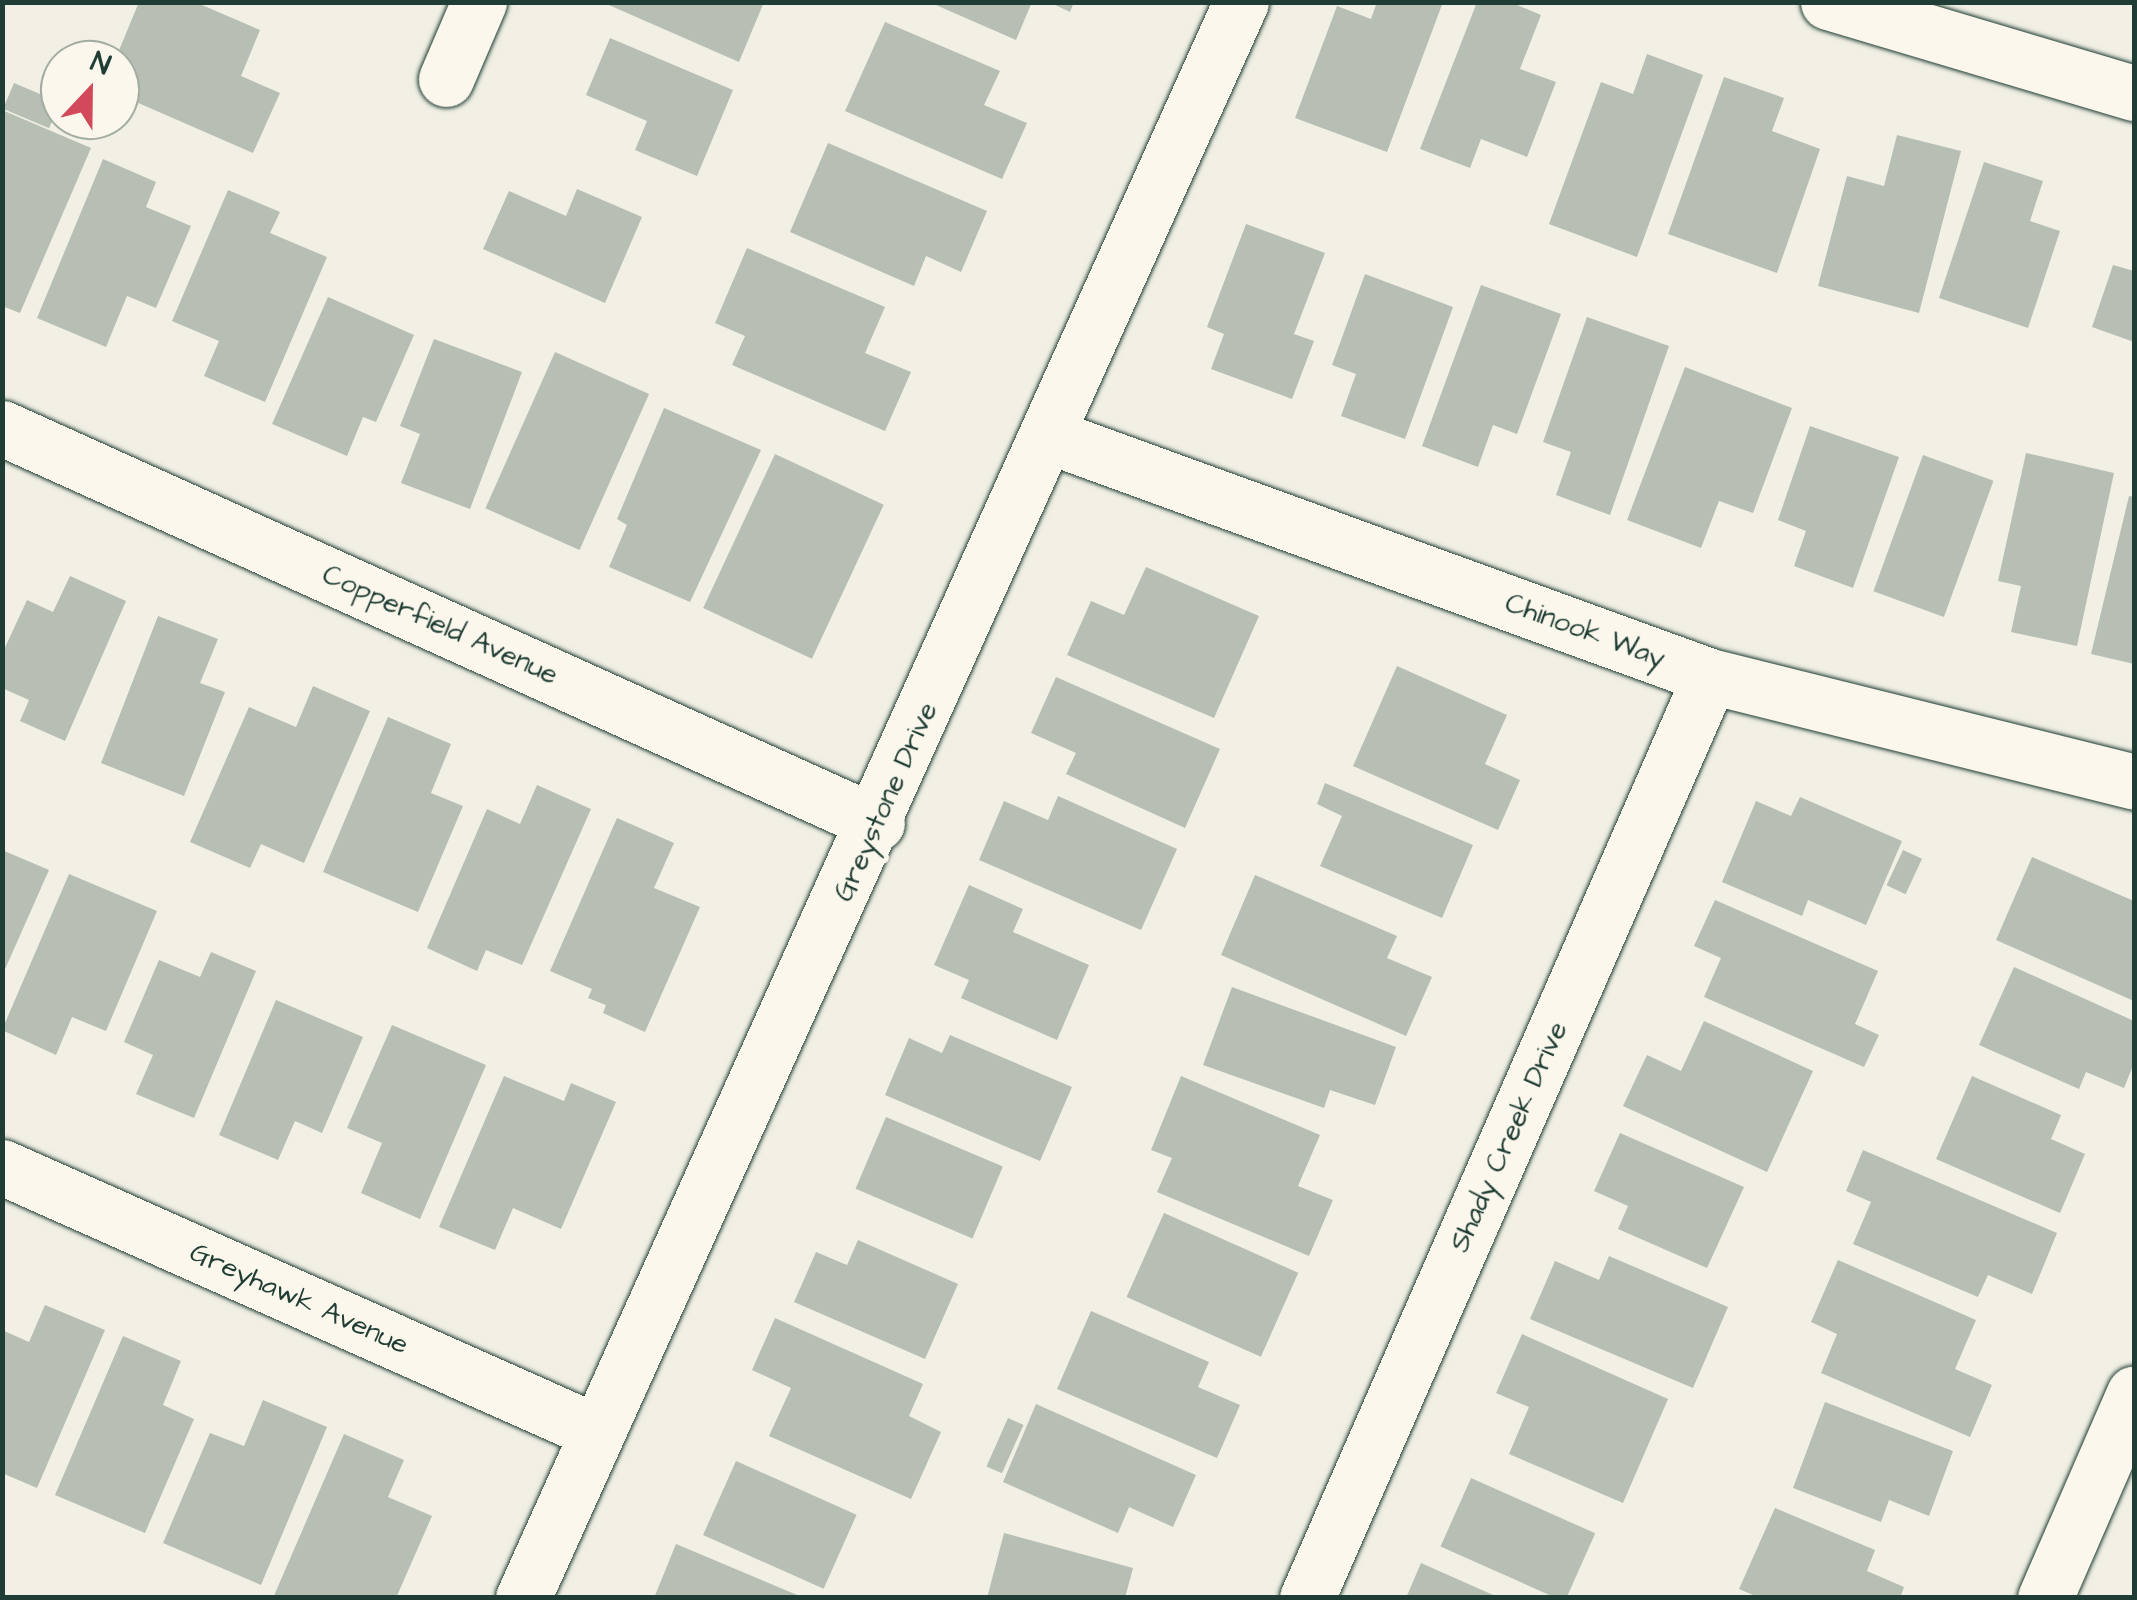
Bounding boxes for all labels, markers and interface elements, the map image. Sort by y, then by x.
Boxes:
north arrow [40,40,140,140]
text: N [85,42,116,85]
street label: Copperfield Avenue [317,558,563,692]
street label: Chinook Way [1500,587,1670,675]
street label: Greystone Drive [827,697,945,907]
street label: Shady Creek Drive [1443,1017,1575,1257]
street label: Greyhawk Avenue [185,1236,413,1362]

